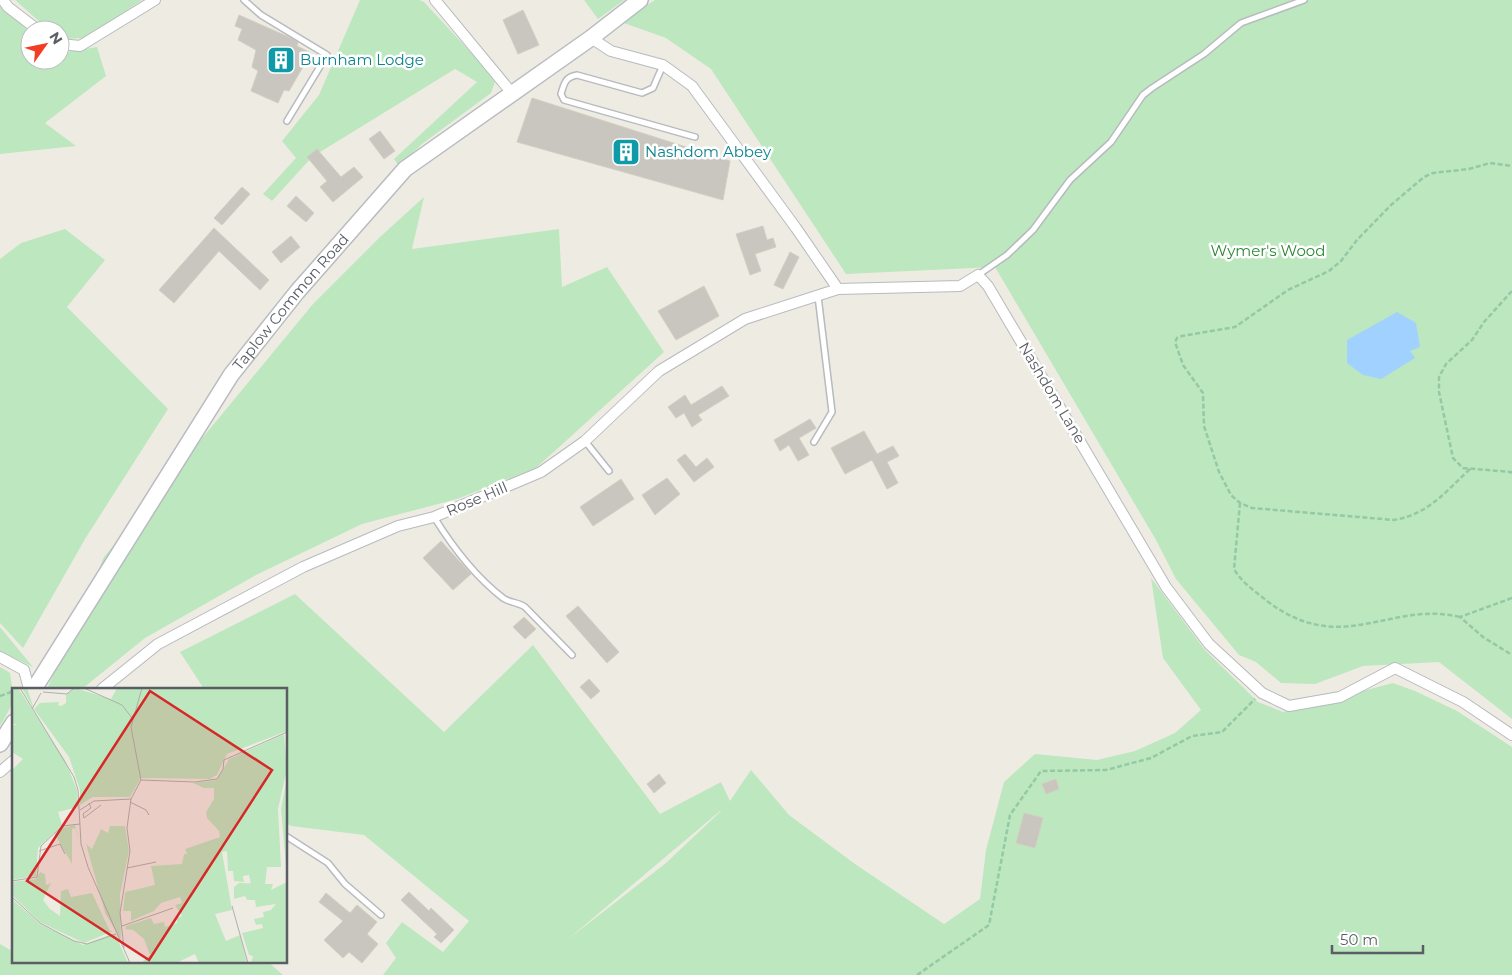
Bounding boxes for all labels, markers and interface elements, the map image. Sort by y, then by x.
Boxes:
north arrow [20,20,70,70]
text: N [45,28,67,48]
building icon: Burnham Lodge [266,45,296,75]
place label: Burnham Lodge [300,50,424,69]
building icon: Nashdom Abbey [611,137,641,167]
place label: Nashdom Abbey [645,142,772,161]
street label: Taplow Common Road [228,230,353,374]
park label: Wymer's Wood [1211,241,1325,260]
street label: Nashdom Lane [1015,339,1090,447]
street label: Rose Hill [443,477,510,520]
inset map [12,688,288,962]
scale bar [1332,922,1423,954]
text: 50 m [1340,930,1378,949]

